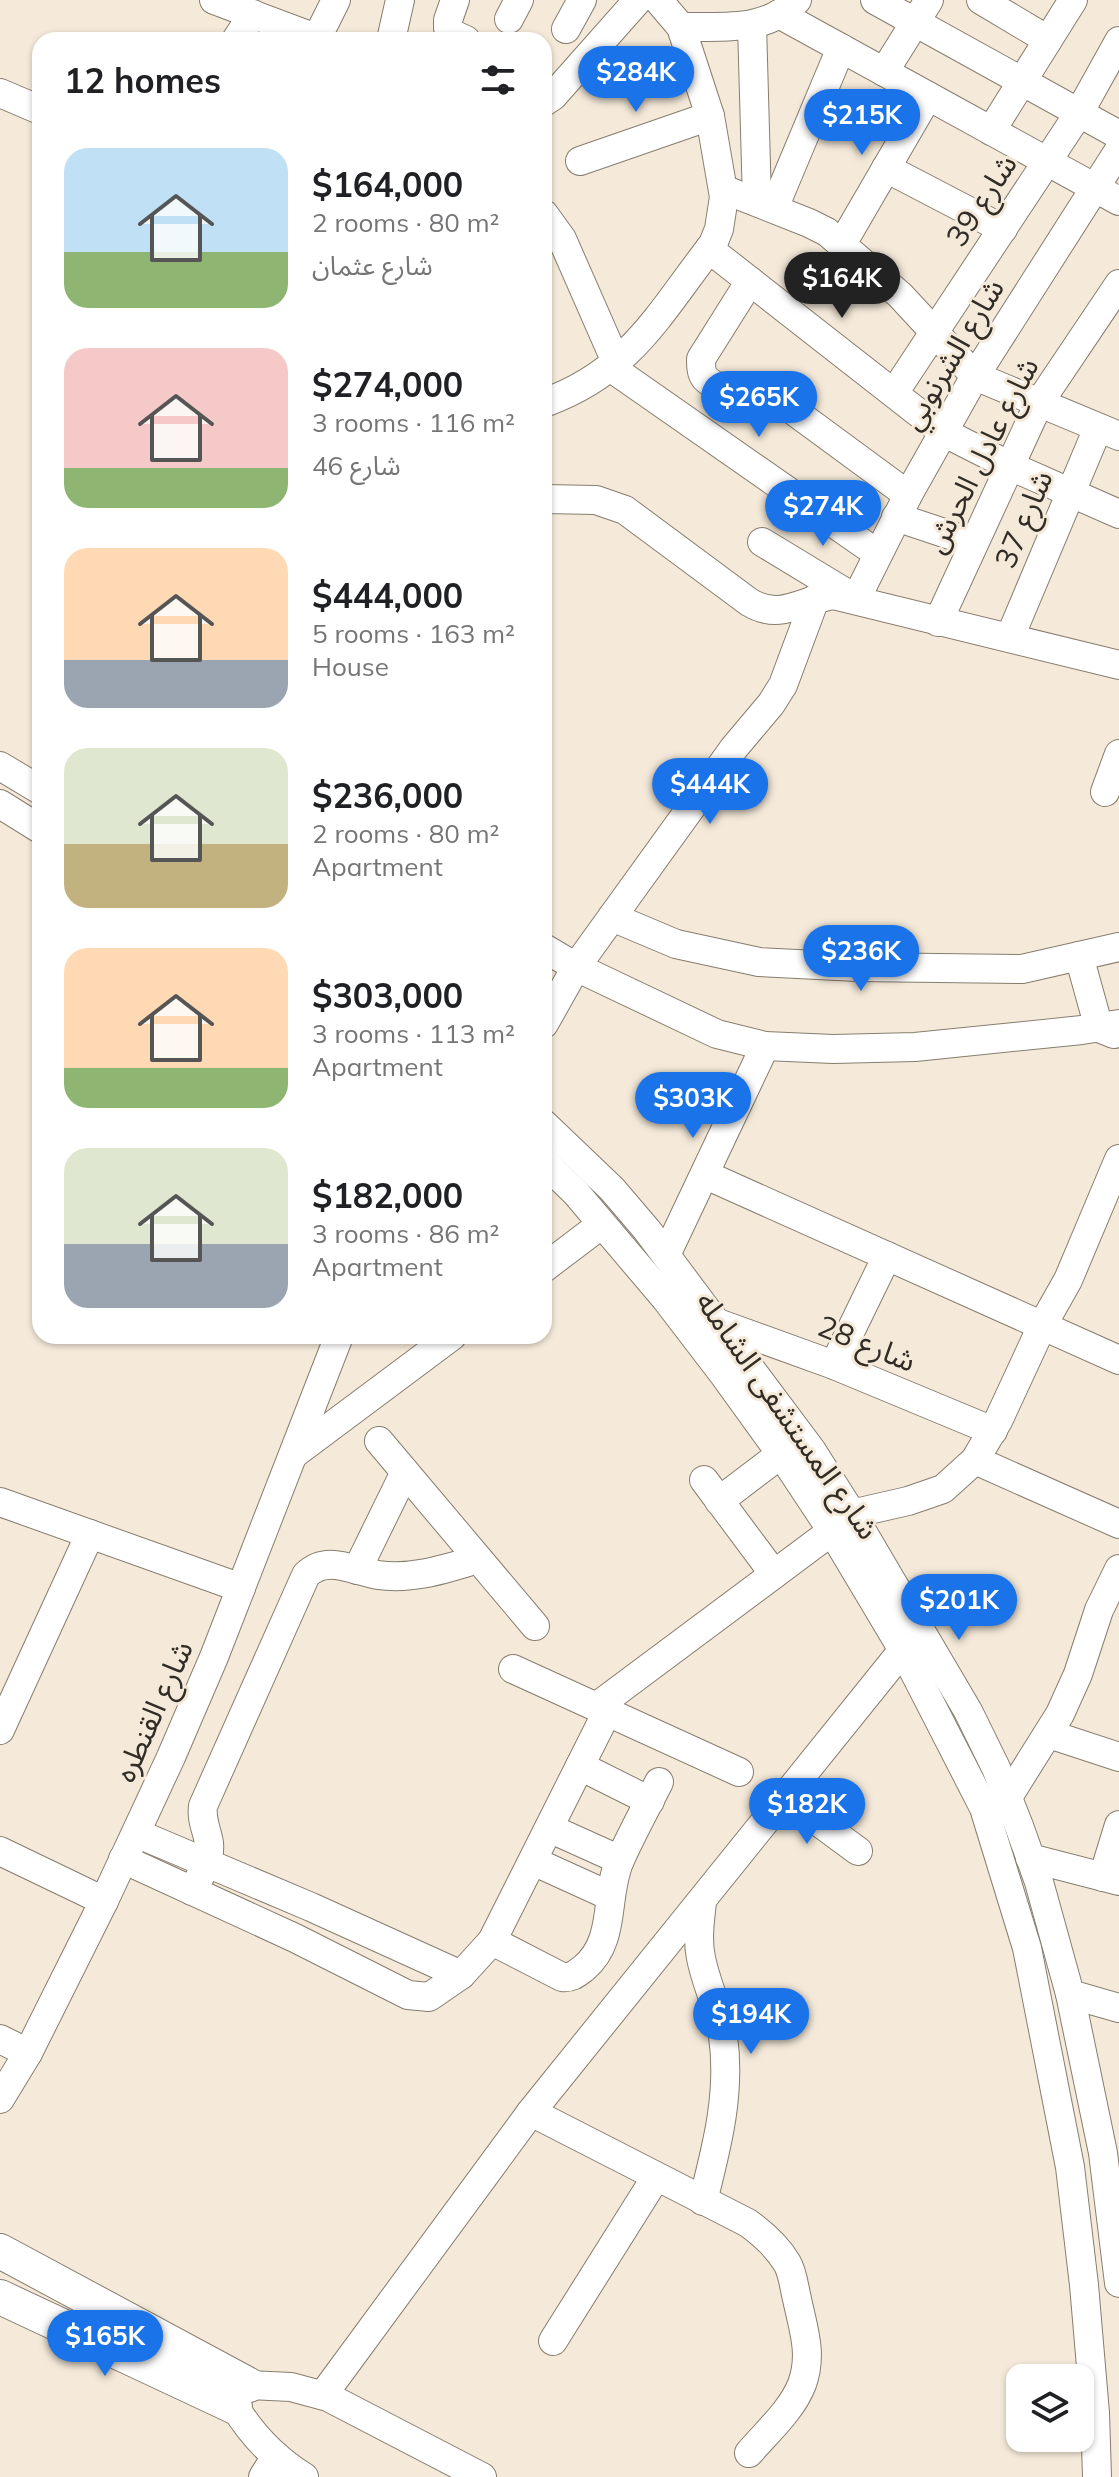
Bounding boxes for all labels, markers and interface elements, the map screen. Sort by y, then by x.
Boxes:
pin: $284K [580,46,692,114]
text: $284K [596,55,676,88]
icon: filters [476,58,520,102]
text: 12 homes [64,59,221,102]
pin: $215K [806,89,918,157]
text: $215K [822,98,902,131]
street label: شارع 39 [937,147,1028,255]
text: $164,000 [312,163,463,206]
icon: home [128,180,224,276]
text: 2 rooms · 80 m² [312,206,499,239]
text: شارع عثمان [312,249,433,282]
pin: $164K [786,252,898,320]
text: $164K [802,261,882,294]
street label: شارع الشرنوبي [892,271,1016,439]
street label: شارع عادل الحرش [915,351,1050,561]
text: $274,000 [312,363,463,406]
pin: $265K [703,371,815,439]
icon: home [128,380,224,476]
text: $265K [719,380,799,413]
text: 3 rooms · 116 m² [312,406,515,439]
text: شارع 46 [312,449,401,482]
street label: شارع 37 [986,464,1064,575]
pin: $274K [767,480,879,548]
text: $274K [783,489,863,522]
text: $444,000 [312,574,463,617]
icon: home [128,580,224,676]
text: 5 rooms · 163 m² [312,617,515,650]
text: House [312,650,389,683]
pin: $444K [654,758,766,826]
text: $444K [670,767,750,800]
text: $236,000 [312,774,463,817]
icon: home [128,780,224,876]
text: 2 rooms · 80 m² [312,817,499,850]
text: Apartment [312,850,443,883]
pin: $236K [805,925,917,993]
text: $236K [821,934,901,967]
text: $303,000 [312,974,463,1017]
icon: home [128,980,224,1076]
text: 3 rooms · 113 m² [312,1017,515,1050]
text: Apartment [312,1050,443,1083]
pin: $303K [637,1072,749,1140]
text: $303K [653,1081,733,1114]
text: $182,000 [312,1174,463,1217]
icon: home [128,1180,224,1276]
text: 3 rooms · 86 m² [312,1217,499,1250]
text: Apartment [312,1250,443,1283]
street label: شارع المستشفى الشامله [685,1284,888,1549]
street label: شارع 28 [811,1306,922,1383]
pin: $201K [903,1574,1015,1642]
text: $201K [919,1583,999,1616]
street label: شارع القنطره [105,1635,205,1789]
pin: $182K [751,1778,863,1846]
text: $182K [767,1787,847,1820]
pin: $194K [695,1988,807,2056]
text: $194K [711,1997,791,2030]
pin: $165K [49,2310,161,2378]
text: $165K [65,2319,145,2352]
map controls [1006,2364,1094,2452]
button: layers [1006,2364,1094,2452]

